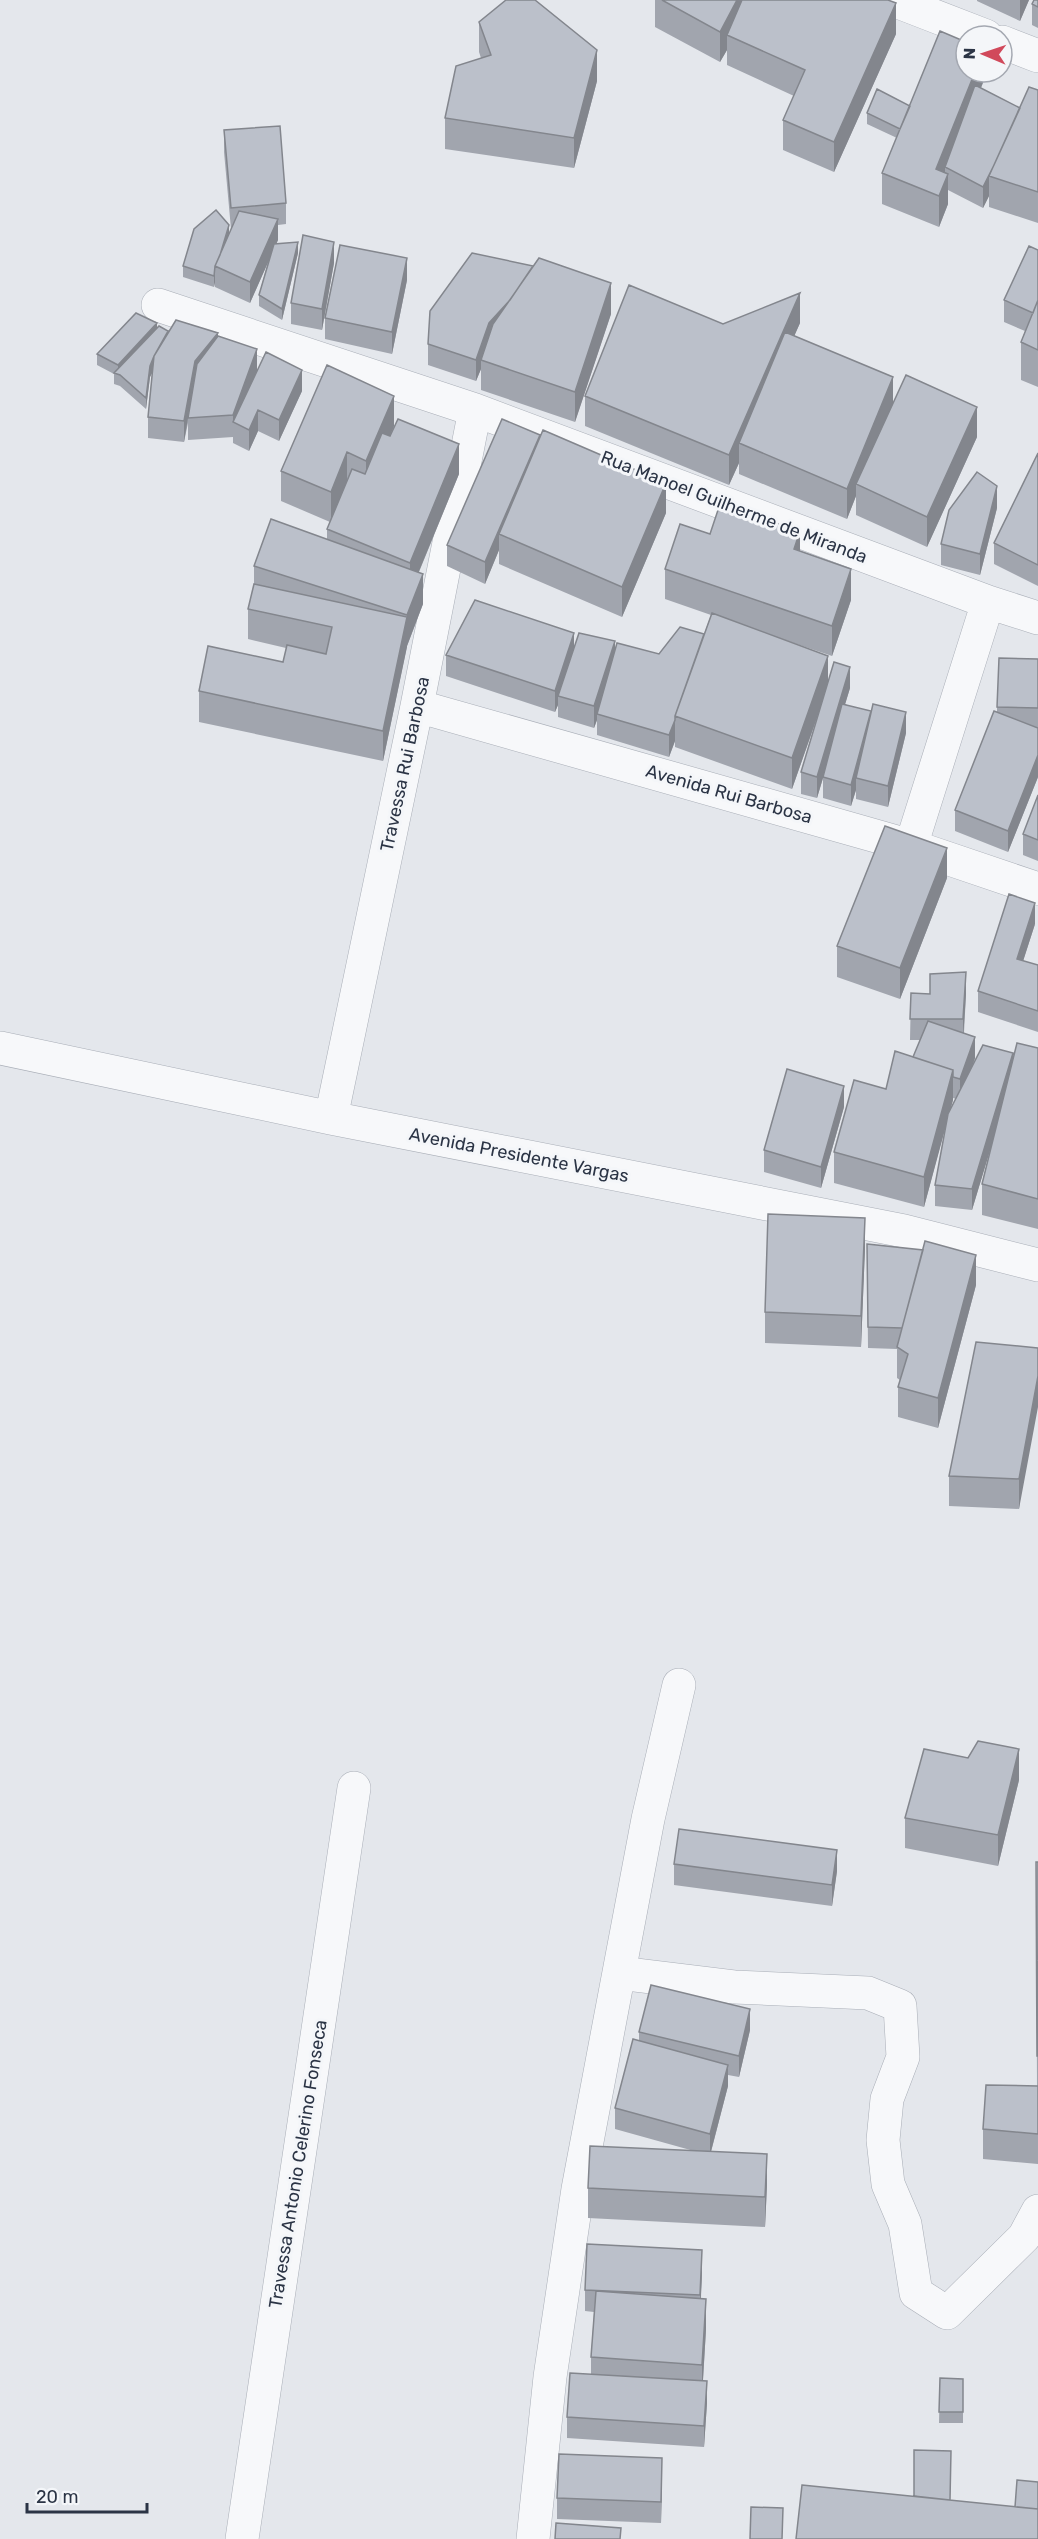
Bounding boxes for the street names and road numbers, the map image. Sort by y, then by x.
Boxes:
street label: Rua Manoel Guilherme de Miranda [598,446,870,568]
street label: Travessa Rui Barbosa [376,675,434,853]
street label: Avenida Rui Barbosa [643,760,815,828]
street label: Avenida Presidente Vargas [407,1123,631,1187]
street label: Travessa Antonio Celerino Fonseca [264,2018,332,2310]

